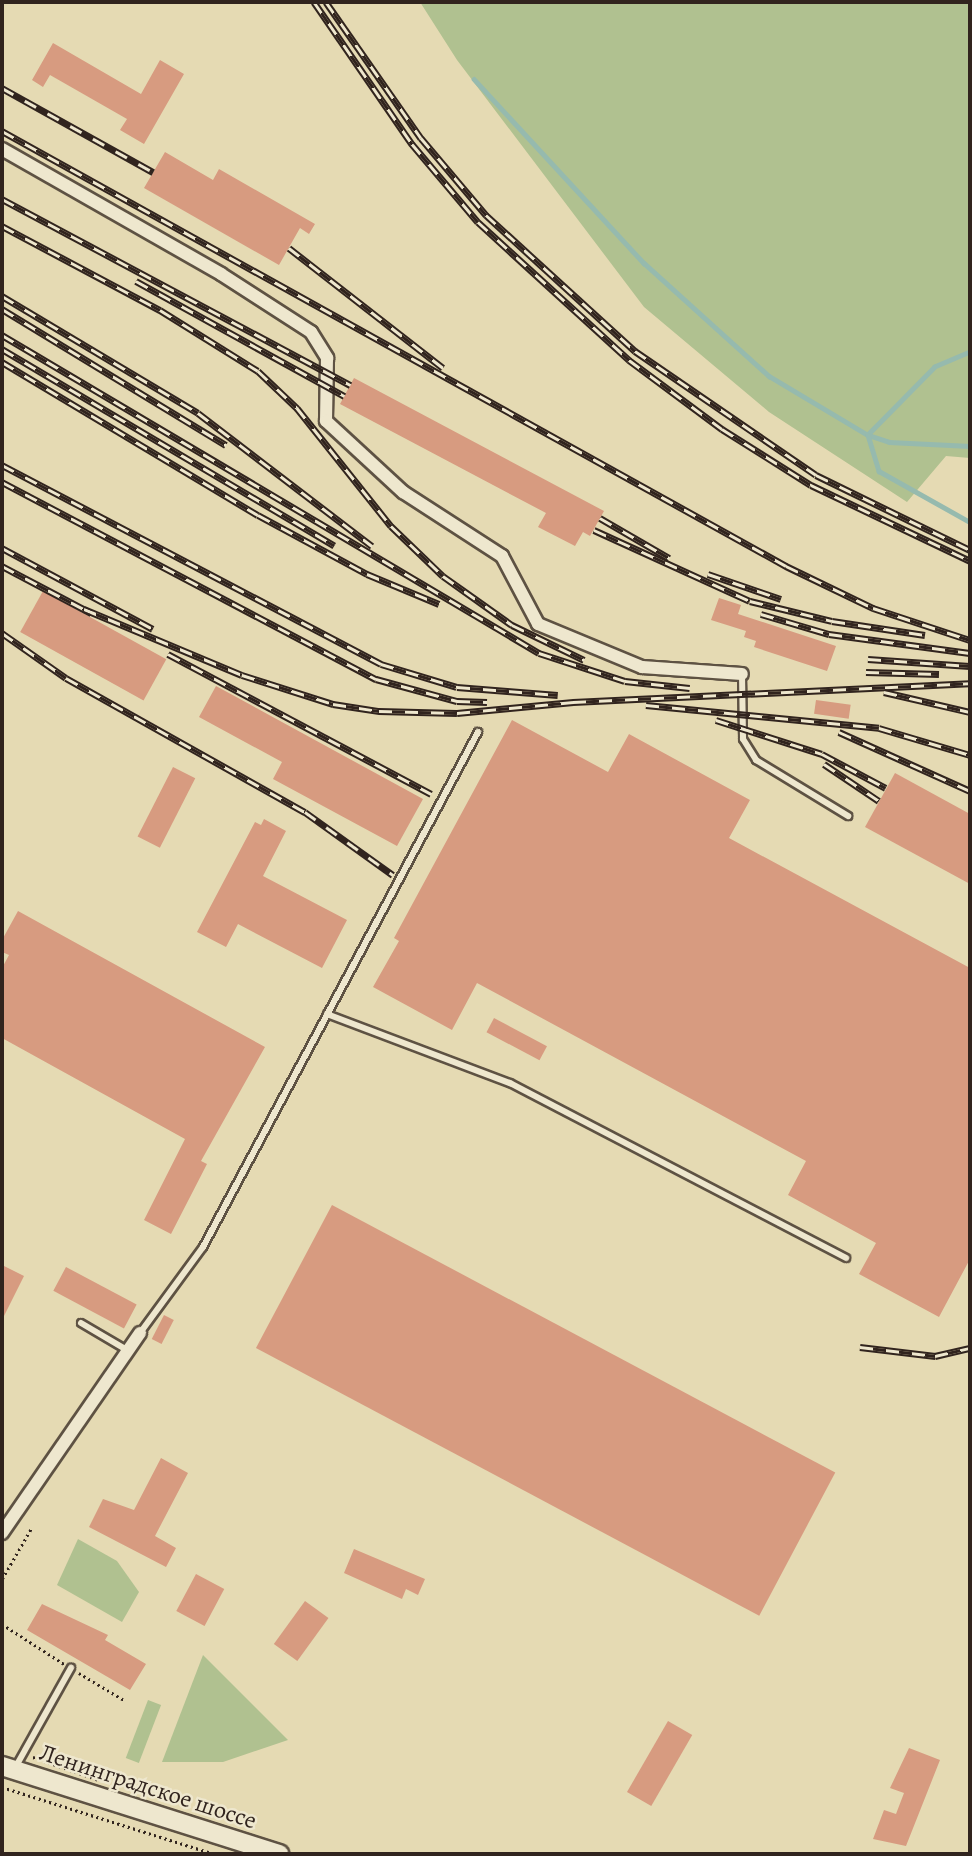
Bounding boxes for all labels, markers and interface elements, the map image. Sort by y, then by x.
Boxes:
street label: Ленинградское шоссе [36,1738,260,1836]

